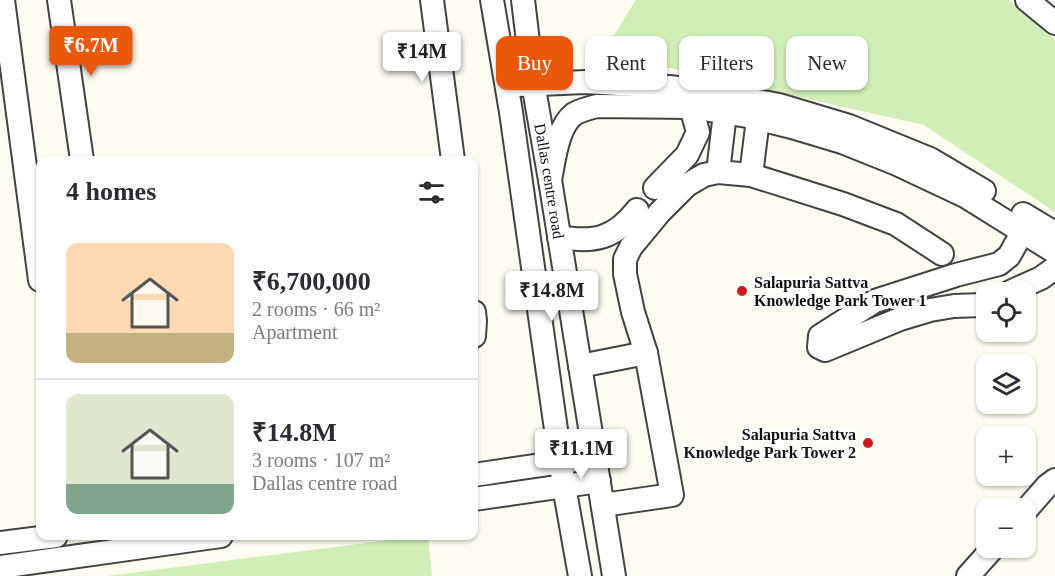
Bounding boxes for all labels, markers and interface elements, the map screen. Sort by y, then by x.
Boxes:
pin: ₹6.7M [49,26,133,77]
pin: ₹14M [386,32,458,83]
text: ₹6.7M [63,34,119,56]
chip: Buy [496,36,573,90]
chip: Rent [585,36,667,90]
chip: Filters [679,36,774,90]
chip: New [786,36,868,90]
text: ₹14M [397,40,447,62]
street label: Dallas centre road [532,122,568,240]
icon: filters [415,176,448,209]
text: 4 homes [66,177,156,206]
icon: home [114,267,186,339]
text: ₹6,700,000 [252,267,371,296]
pin: ₹14.8M [503,271,601,322]
place label: Salapuria Sattva Knowledge Park Tower 1 [754,274,927,310]
text: ₹14.8M [519,279,585,301]
map controls [976,282,1036,558]
button: locate [976,282,1036,342]
marker: Salapuria Sattva Knowledge Park Tower 1 [735,284,749,298]
text: 2 rooms · 66 m² [252,298,380,320]
text: Apartment [252,321,338,343]
button: layers [976,354,1036,414]
icon: home [114,418,186,490]
text: ₹14.8M [252,418,337,447]
place label: Salapuria Sattva Knowledge Park Tower 2 [683,426,856,462]
button: + [976,426,1036,486]
pin: ₹11.1M [532,429,630,480]
marker: Salapuria Sattva Knowledge Park Tower 2 [861,436,875,450]
text: ₹11.1M [549,437,613,459]
text: 3 rooms · 107 m² [252,449,390,471]
text: Dallas centre road [252,472,397,494]
button: − [976,498,1036,558]

